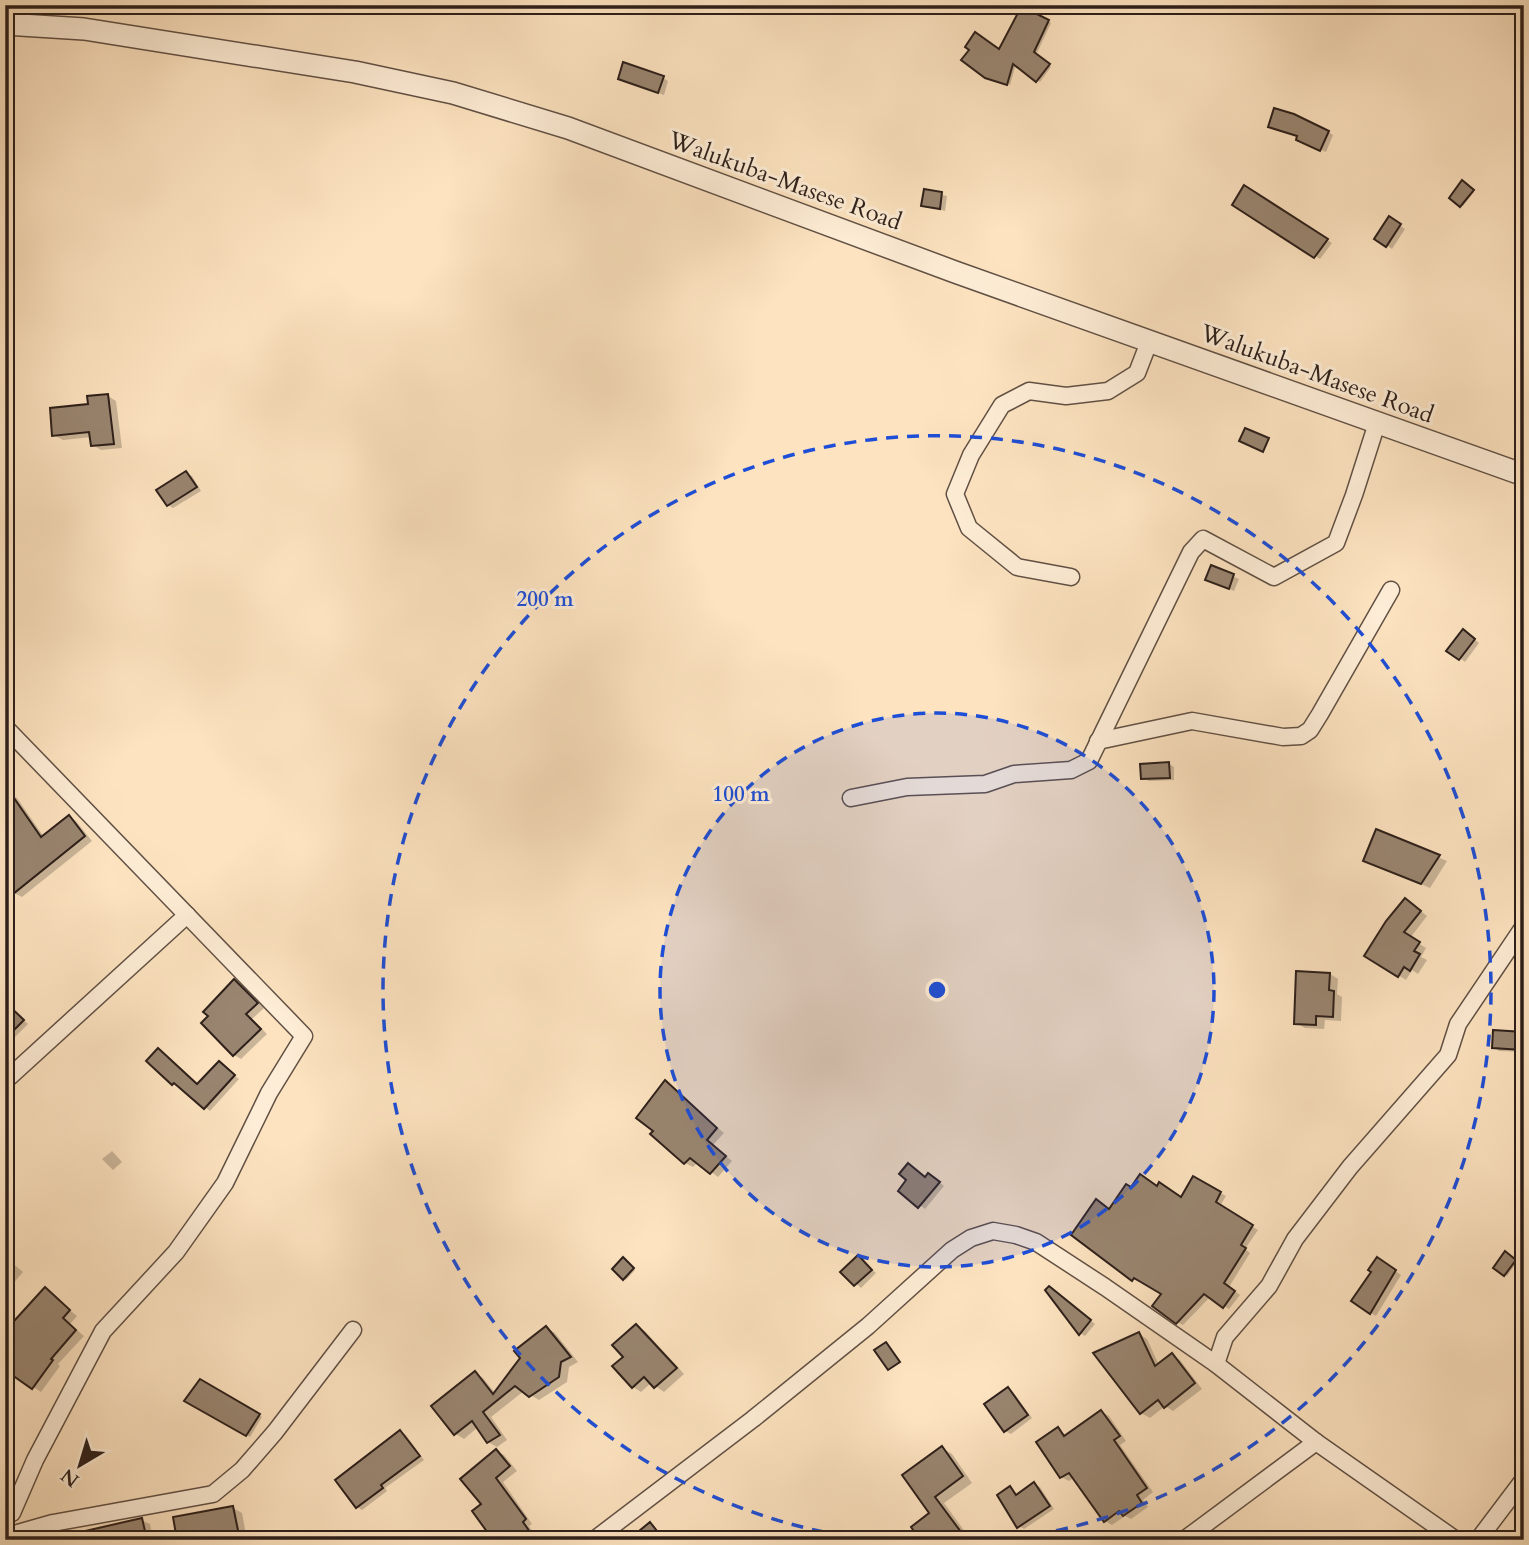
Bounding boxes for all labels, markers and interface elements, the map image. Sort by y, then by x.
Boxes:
street label: Walukuba-Masese Road [663,123,907,239]
street label: Walukuba-Masese Road [1195,316,1439,432]
text: 200 m [516,585,574,614]
text: 100 m [712,780,770,809]
centre of rings [925,978,949,1002]
north arrow [46,1430,116,1500]
text: N [55,1462,85,1493]

